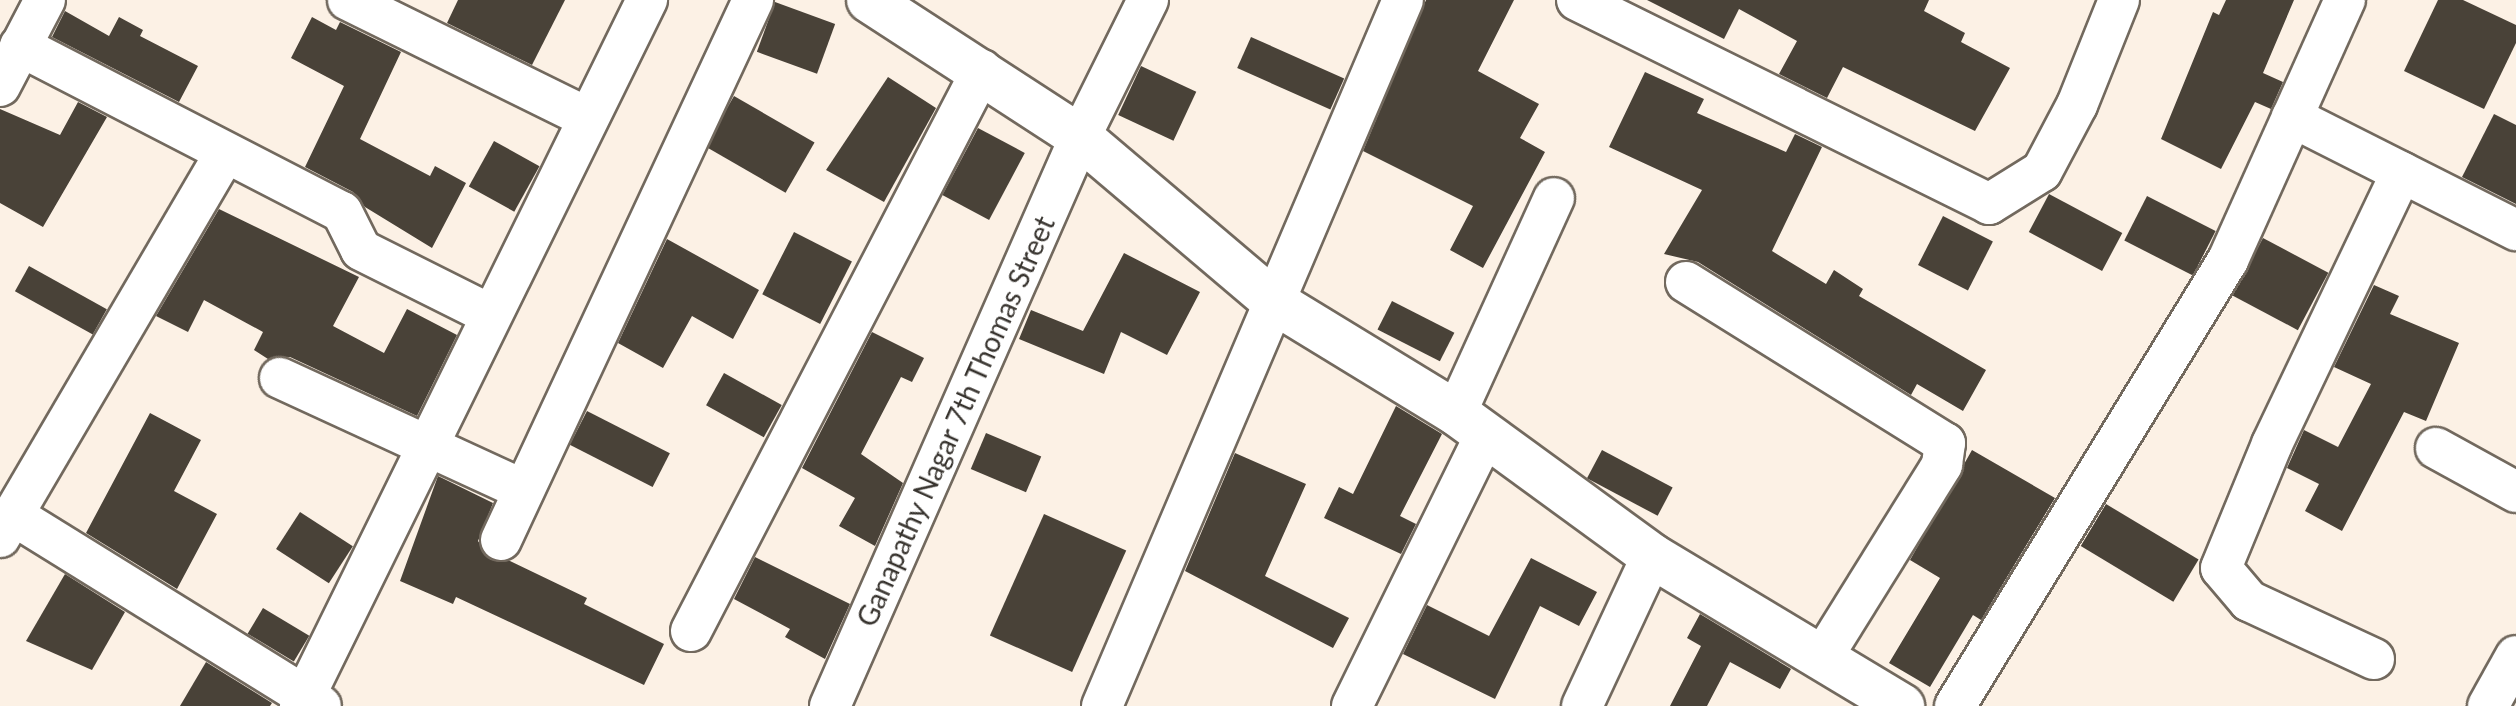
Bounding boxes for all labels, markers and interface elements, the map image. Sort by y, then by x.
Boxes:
street label: Ganapathy Nagar 7th Thomas Street [849,210,1061,632]

